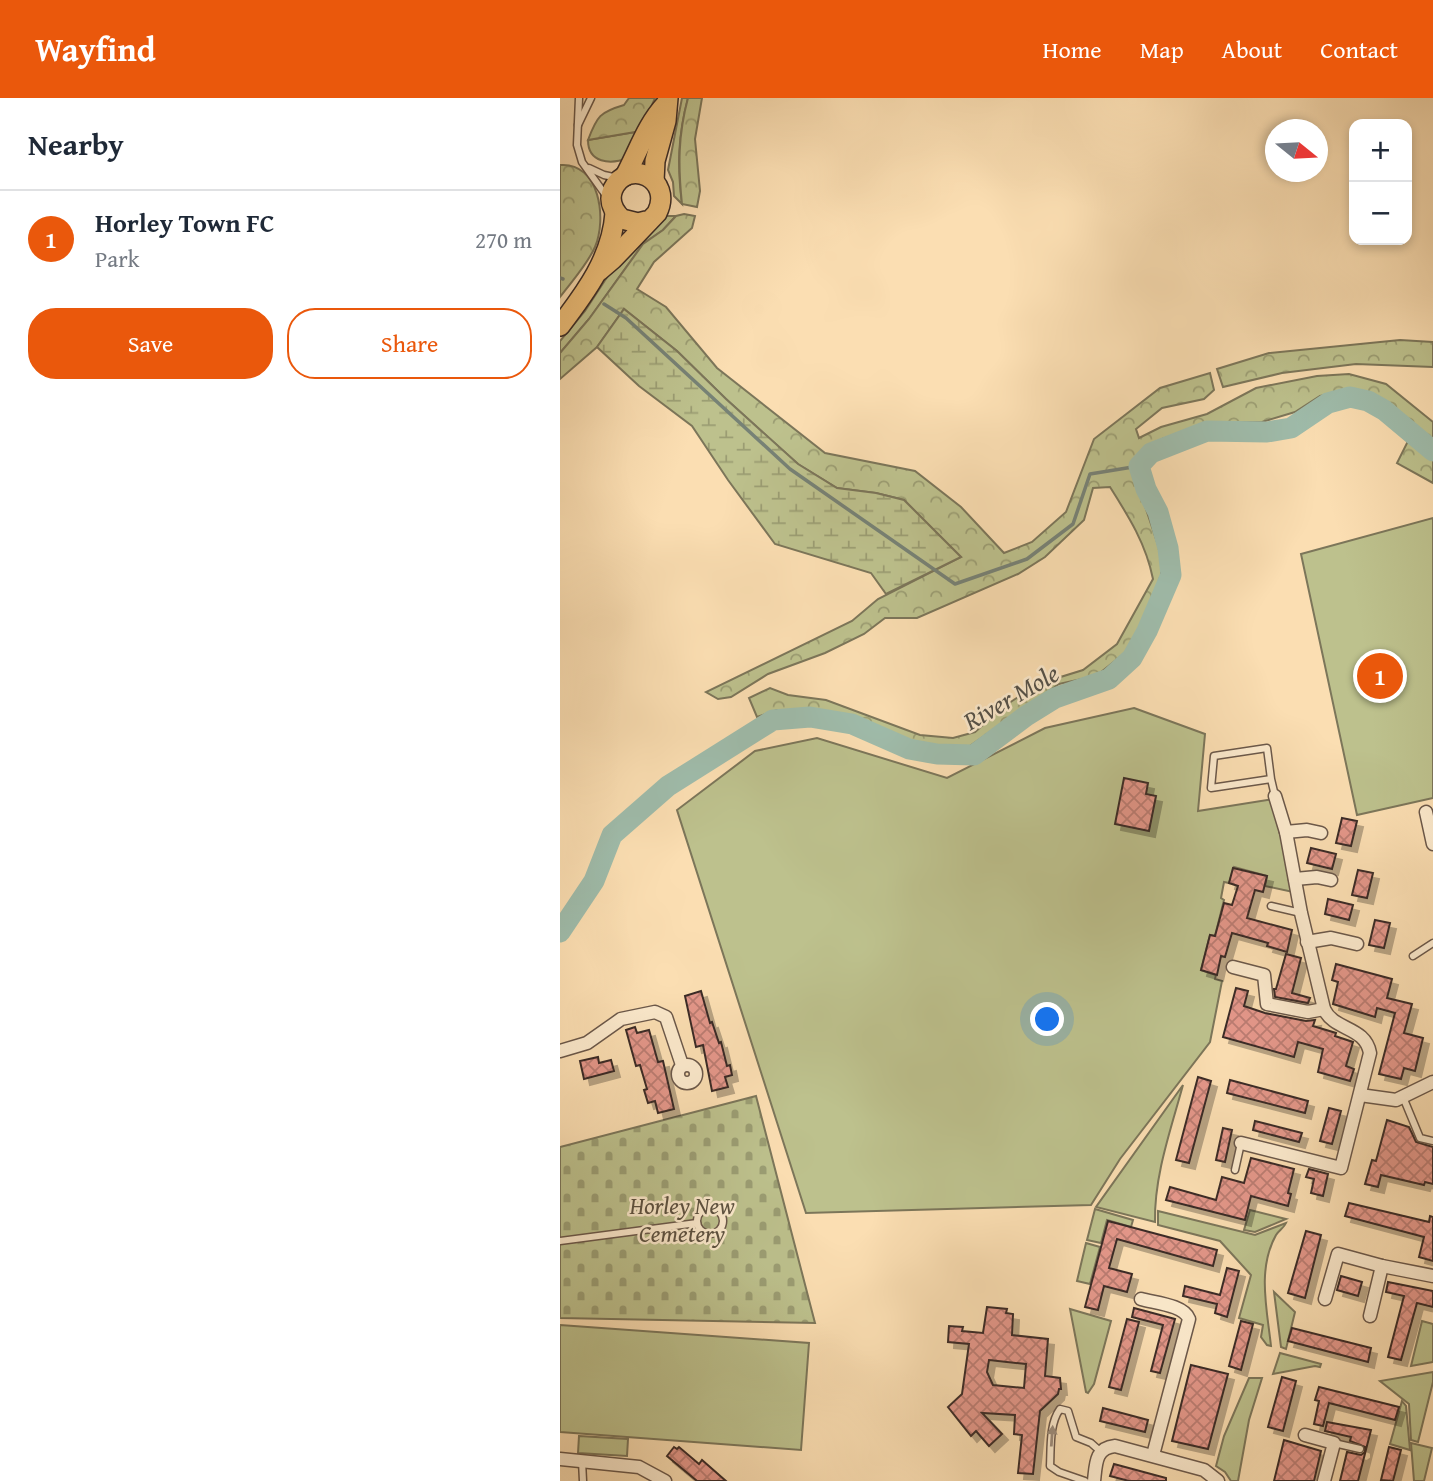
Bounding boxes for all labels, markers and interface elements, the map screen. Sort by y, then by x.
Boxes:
text: Wayfind [35,25,156,73]
text: Home [1043,32,1102,67]
text: Map [1140,32,1184,67]
text: About [1222,32,1282,67]
text: Contact [1320,32,1398,67]
north arrow [1265,119,1328,182]
map controls [1349,119,1412,245]
button: + [1349,119,1412,182]
text: Nearby [28,122,124,166]
button: − [1349,182,1412,245]
text: Horley Town FC [95,203,274,242]
text: 1 [45,223,57,256]
text: 270 m [475,223,532,256]
text: Park [95,242,139,275]
button: Save [28,308,273,379]
button: Share [287,308,532,379]
pin: 1 [1357,650,1403,702]
water label: River Mole [955,653,1066,740]
your location [1030,1002,1064,1036]
park label: Horley New Cemetery [628,1188,735,1251]
one-way arrow [1047,1425,1058,1447]

